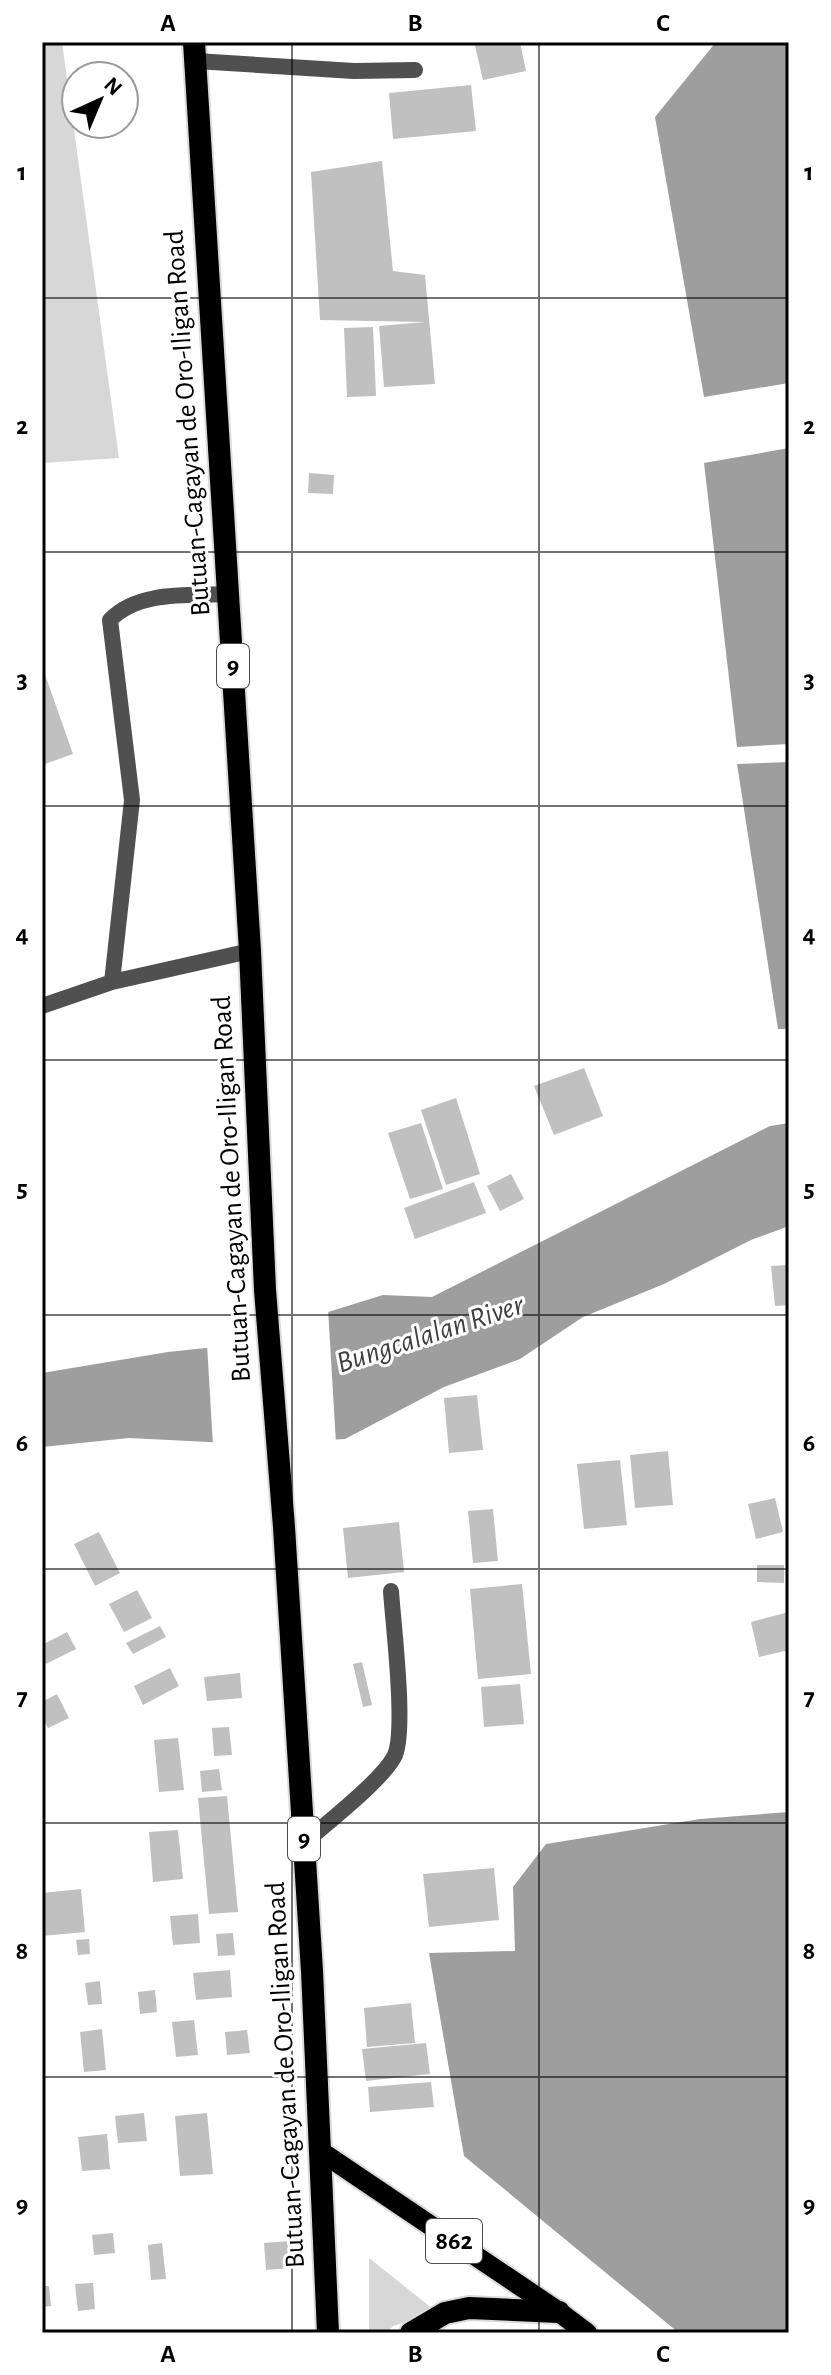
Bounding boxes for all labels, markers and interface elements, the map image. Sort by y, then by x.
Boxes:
text: A [160,10,176,36]
text: B [407,10,423,36]
text: C [656,10,670,36]
north arrow [60,60,140,140]
text: N [100,73,126,100]
text: 1 [17,159,27,185]
text: 1 [804,159,814,185]
street label: Butuan-Cagayan de Oro-Iligan Road [161,229,215,617]
text: 2 [16,413,28,439]
text: 2 [803,413,815,439]
road number: 9 [217,644,249,688]
text: 3 [16,667,28,693]
text: 3 [803,667,815,693]
text: 4 [15,921,29,947]
text: 4 [802,921,816,947]
street label: Butuan-Cagayan de Oro-Iligan Road [208,995,256,1383]
text: 5 [16,1176,28,1202]
text: 5 [803,1176,815,1202]
water label: Bungcalalan River [333,1289,528,1378]
text: 6 [16,1430,28,1456]
text: 6 [803,1430,815,1456]
text: 7 [16,1684,28,1710]
text: 7 [803,1684,815,1710]
road number: 9 [288,1817,320,1861]
street label: Butuan-Cagayan de Oro-Iligan Road [262,1881,310,2269]
text: 8 [16,1938,28,1964]
text: 8 [803,1938,815,1964]
text: 9 [16,2192,28,2218]
text: 9 [803,2192,815,2218]
road number: 862 [426,2219,482,2263]
text: A [160,2341,176,2367]
text: B [407,2341,423,2367]
text: C [656,2341,670,2367]

